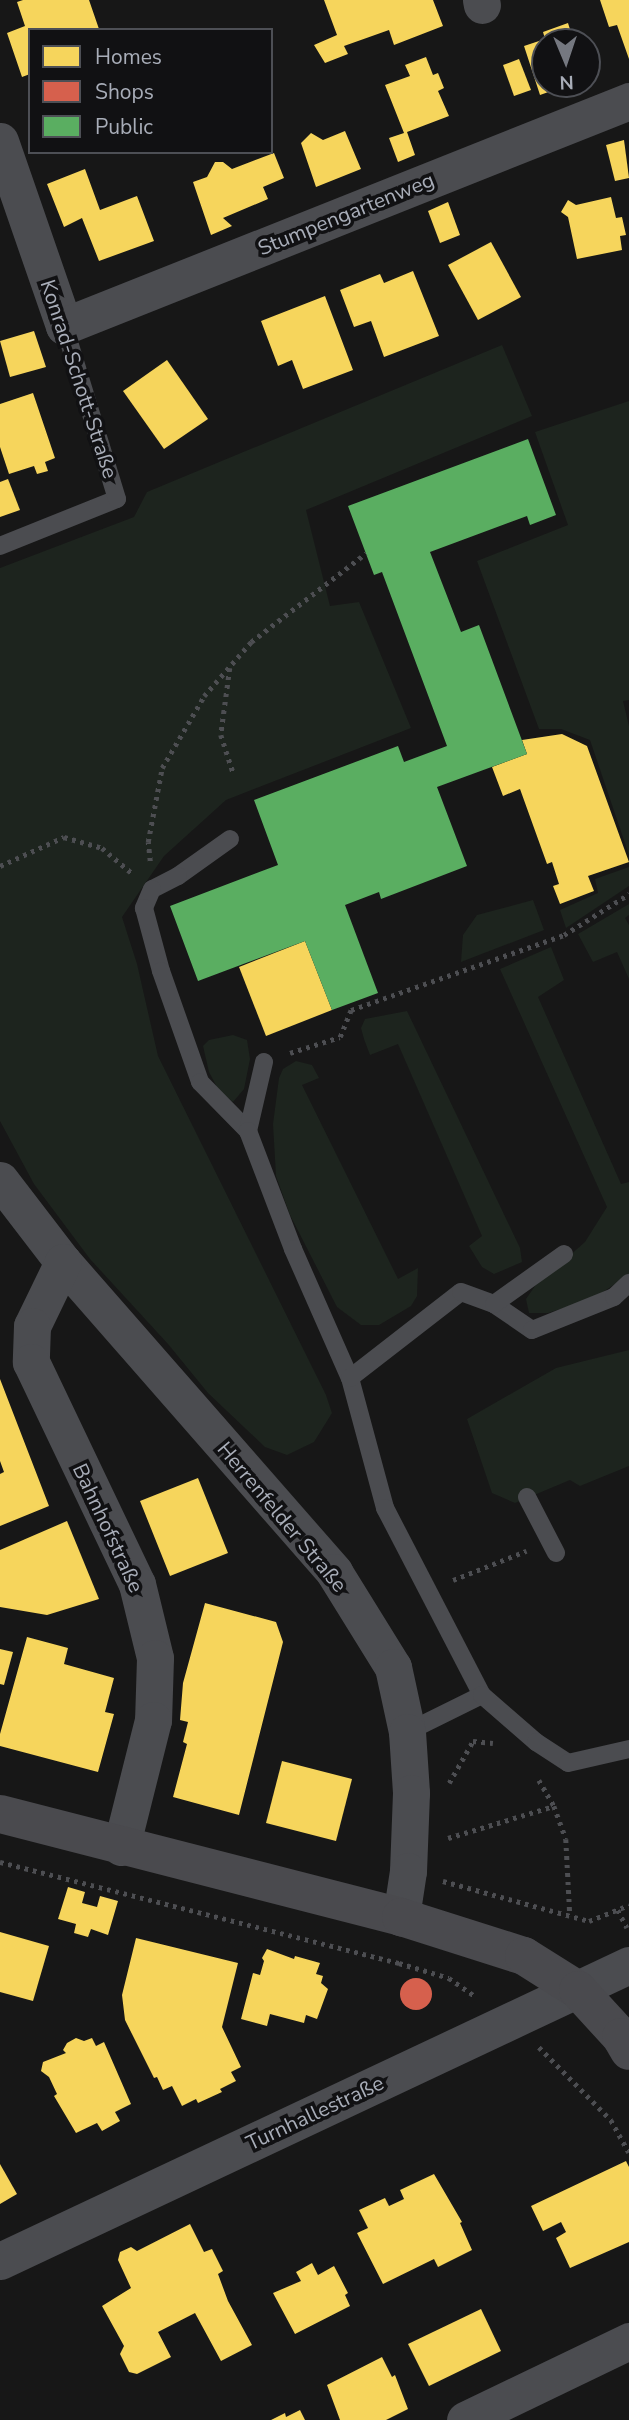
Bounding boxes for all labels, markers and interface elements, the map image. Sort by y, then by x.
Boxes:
legend [28,28,273,154]
north arrow [531,28,601,98]
text: Homes [95,43,162,71]
text: N [559,69,574,95]
text: Shops [95,78,154,106]
text: Public [95,113,153,141]
street label: Stumpengartenweg [254,167,438,261]
street label: Konrad-Schott-Straße [35,276,123,482]
street label: Herrenfelder Straße [212,1437,352,1597]
street label: Bahnhofstraße [67,1459,149,1597]
street label: Turnhallestraße [242,2070,388,2156]

